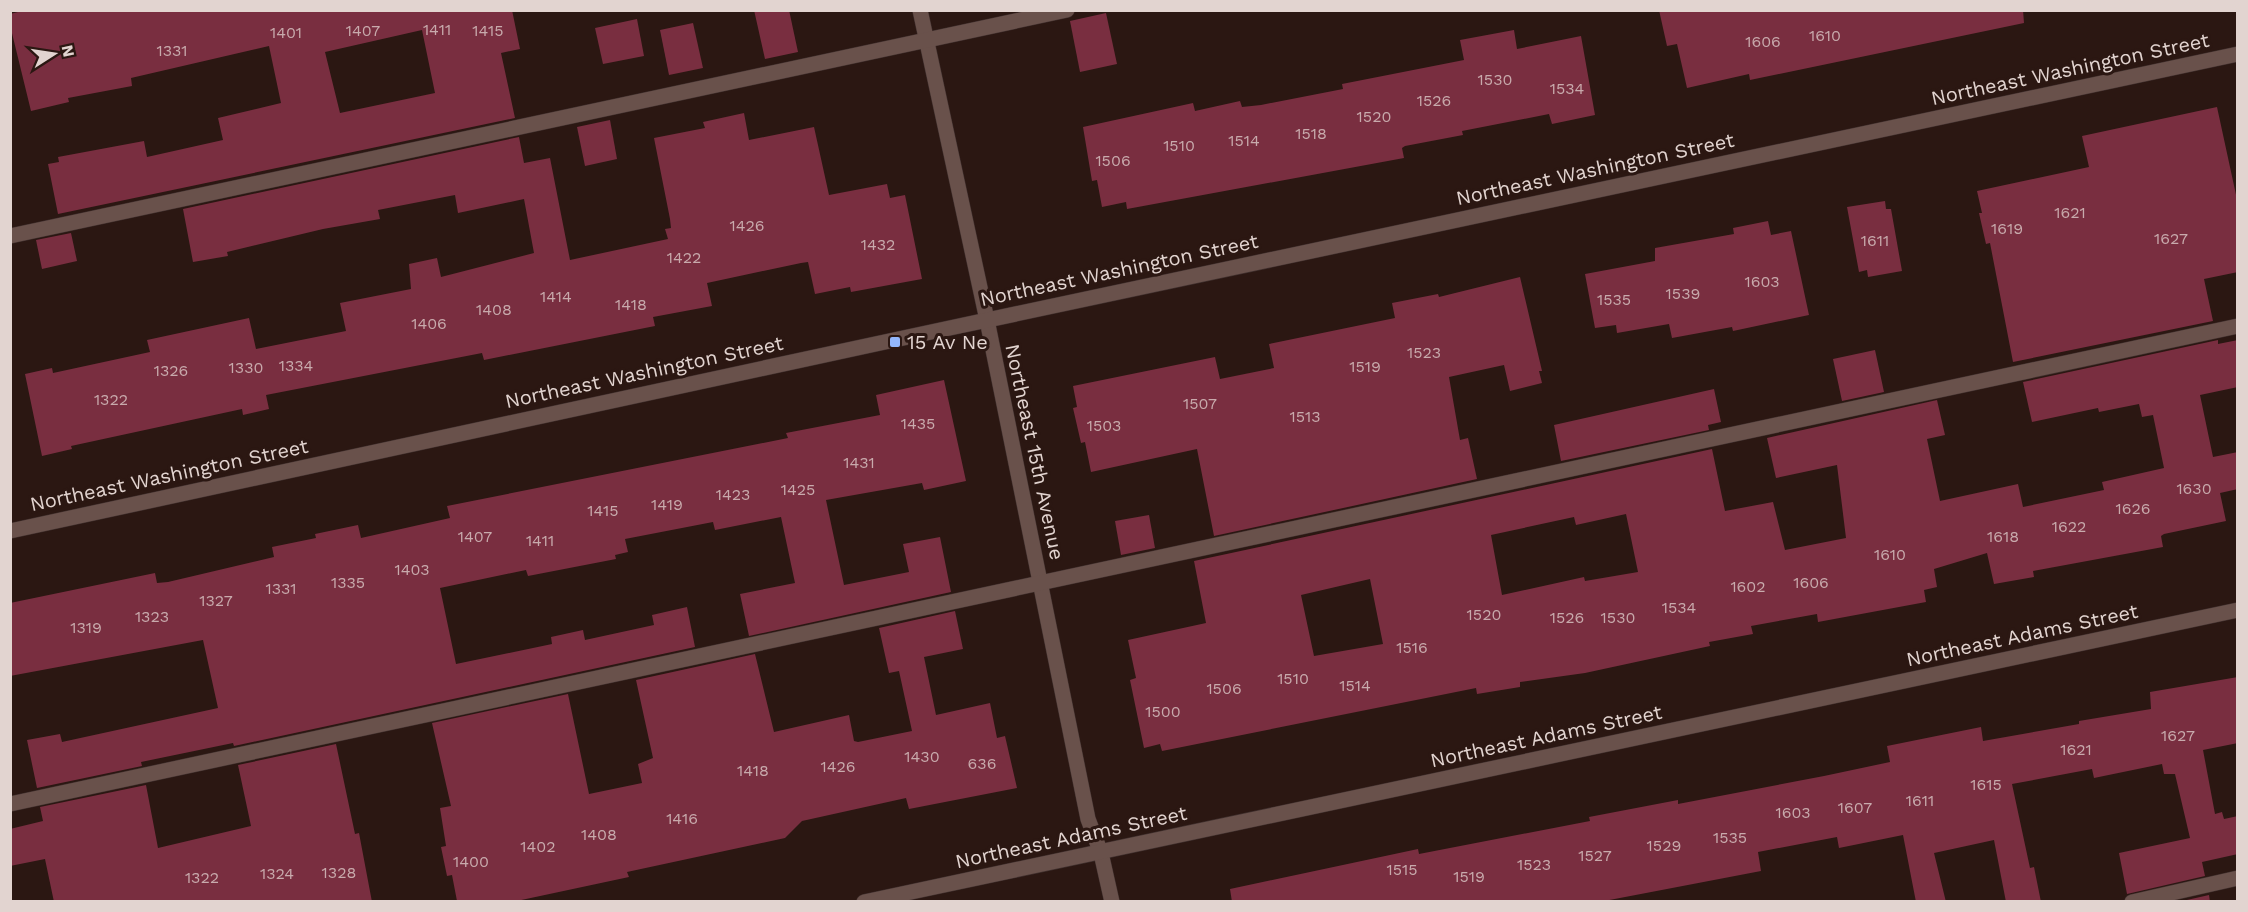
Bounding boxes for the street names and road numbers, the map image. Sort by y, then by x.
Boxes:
street label: Northeast Washington Street [1929,28,2212,110]
street label: Northeast Washington Street [1454,128,1737,210]
street label: Northeast Washington Street [978,229,1261,311]
street label: Northeast Washington Street [503,331,786,413]
street label: Northeast 15th Avenue [1000,342,1070,562]
street label: Northeast Washington Street [28,434,311,516]
street label: Northeast Adams Street [1904,599,2141,671]
street label: Northeast Adams Street [1428,700,1665,772]
street label: Northeast Adams Street [953,801,1190,873]

